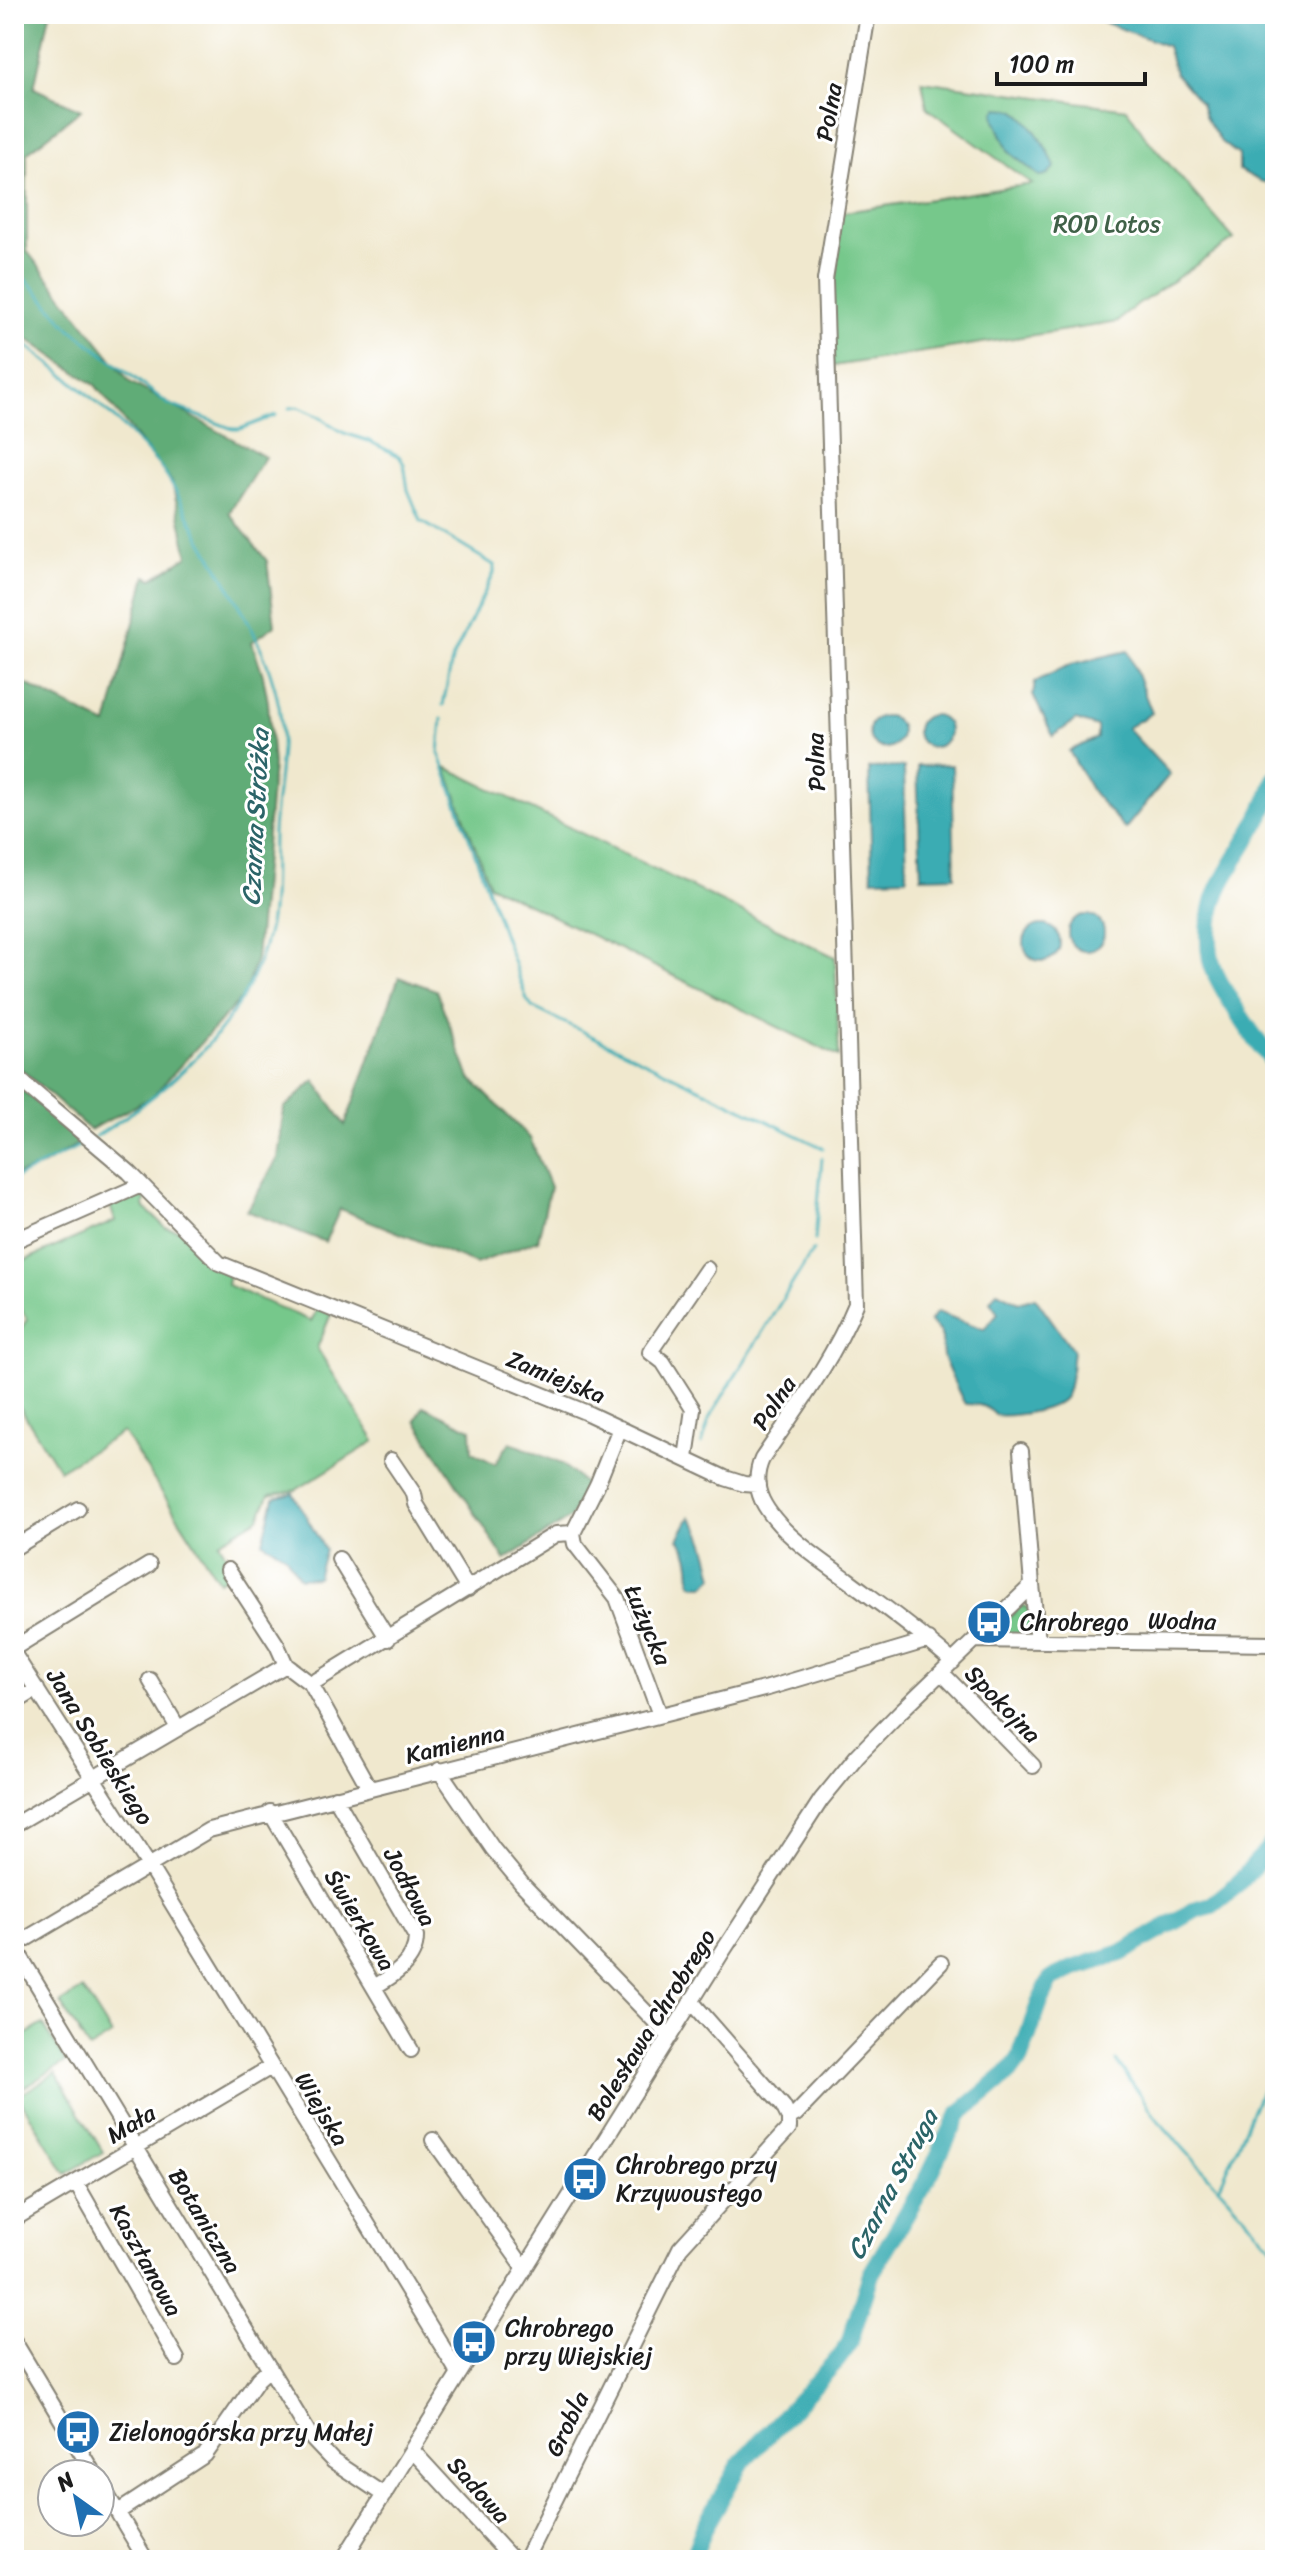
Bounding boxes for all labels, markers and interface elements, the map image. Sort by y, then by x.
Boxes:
scale bar [997,36,1145,86]
text: 100 m [1009,43,1074,85]
street label: Polna [803,79,855,144]
park label: ROD Lotos [1053,203,1161,245]
water label: Czarna Stróżka [227,725,283,907]
street label: Polna [794,731,838,792]
street label: Zamiejska [500,1338,612,1416]
street label: Polna [740,1366,808,1439]
street label: Łużycka [612,1578,684,1673]
bus stop icon: Chrobrego [965,1598,1013,1646]
street label: Wodna [1147,1599,1217,1643]
place label: Chrobrego [1020,1601,1129,1643]
street label: Spokojna [954,1655,1052,1753]
street label: Jana Sobieskiego [34,1659,165,1834]
street label: Kamienna [401,1711,509,1777]
street label: Jodłowa [371,1839,448,1934]
street label: Świerkowa [313,1860,407,1980]
street label: Bolesława Chrobrego [575,1920,727,2130]
street label: Wiejska [283,2063,361,2155]
street label: Mała [98,2092,165,2155]
water label: Czarna Struga [833,2099,952,2268]
place label: Chrobrego przy Krzywoustego [616,2144,778,2214]
bus stop icon: Chrobrego przy Krzywoustego [561,2155,609,2203]
street label: Botaniczna [157,2160,253,2282]
street label: Kasztanowa [98,2195,194,2325]
place label: Chrobrego przy Wiejskiej [504,2307,652,2377]
bus stop icon: Chrobrego przy Wiejskiej [450,2318,498,2366]
street label: Grobla [533,2383,601,2464]
bus stop icon: Zielonogórska przy Małej [54,2408,102,2456]
place label: Zielonogórska przy Małej [109,2411,374,2453]
street label: Sadowa [436,2446,522,2534]
north arrow [36,2458,116,2538]
text: N [48,2461,83,2503]

